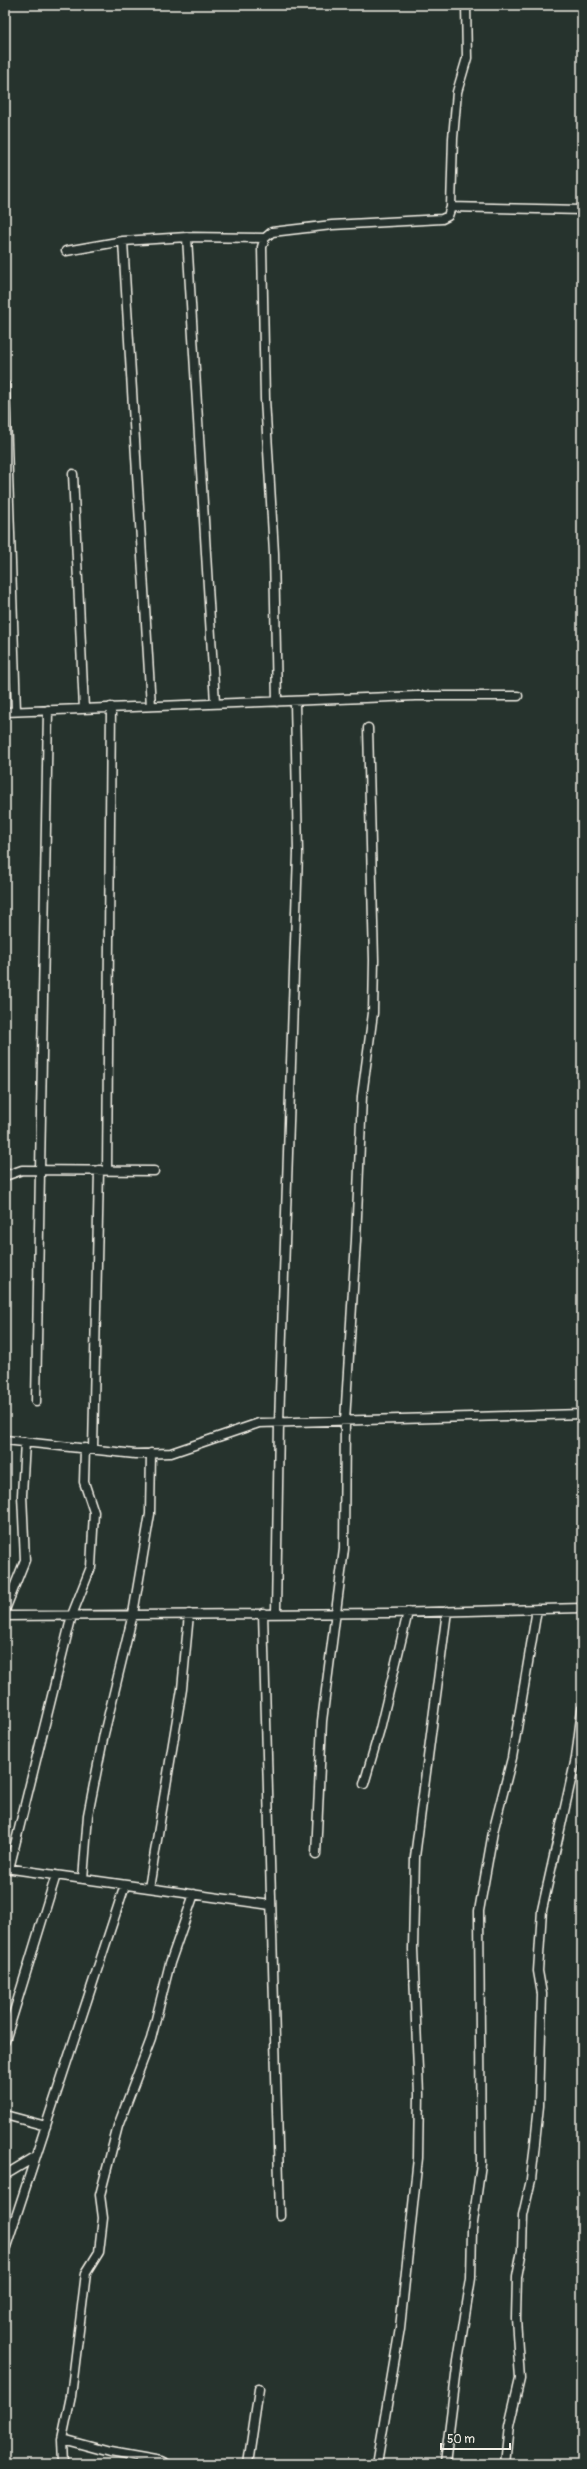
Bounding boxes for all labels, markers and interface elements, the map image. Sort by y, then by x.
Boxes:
scale bar [441,2425,510,2451]
text: 50 m [447,2432,475,2447]

